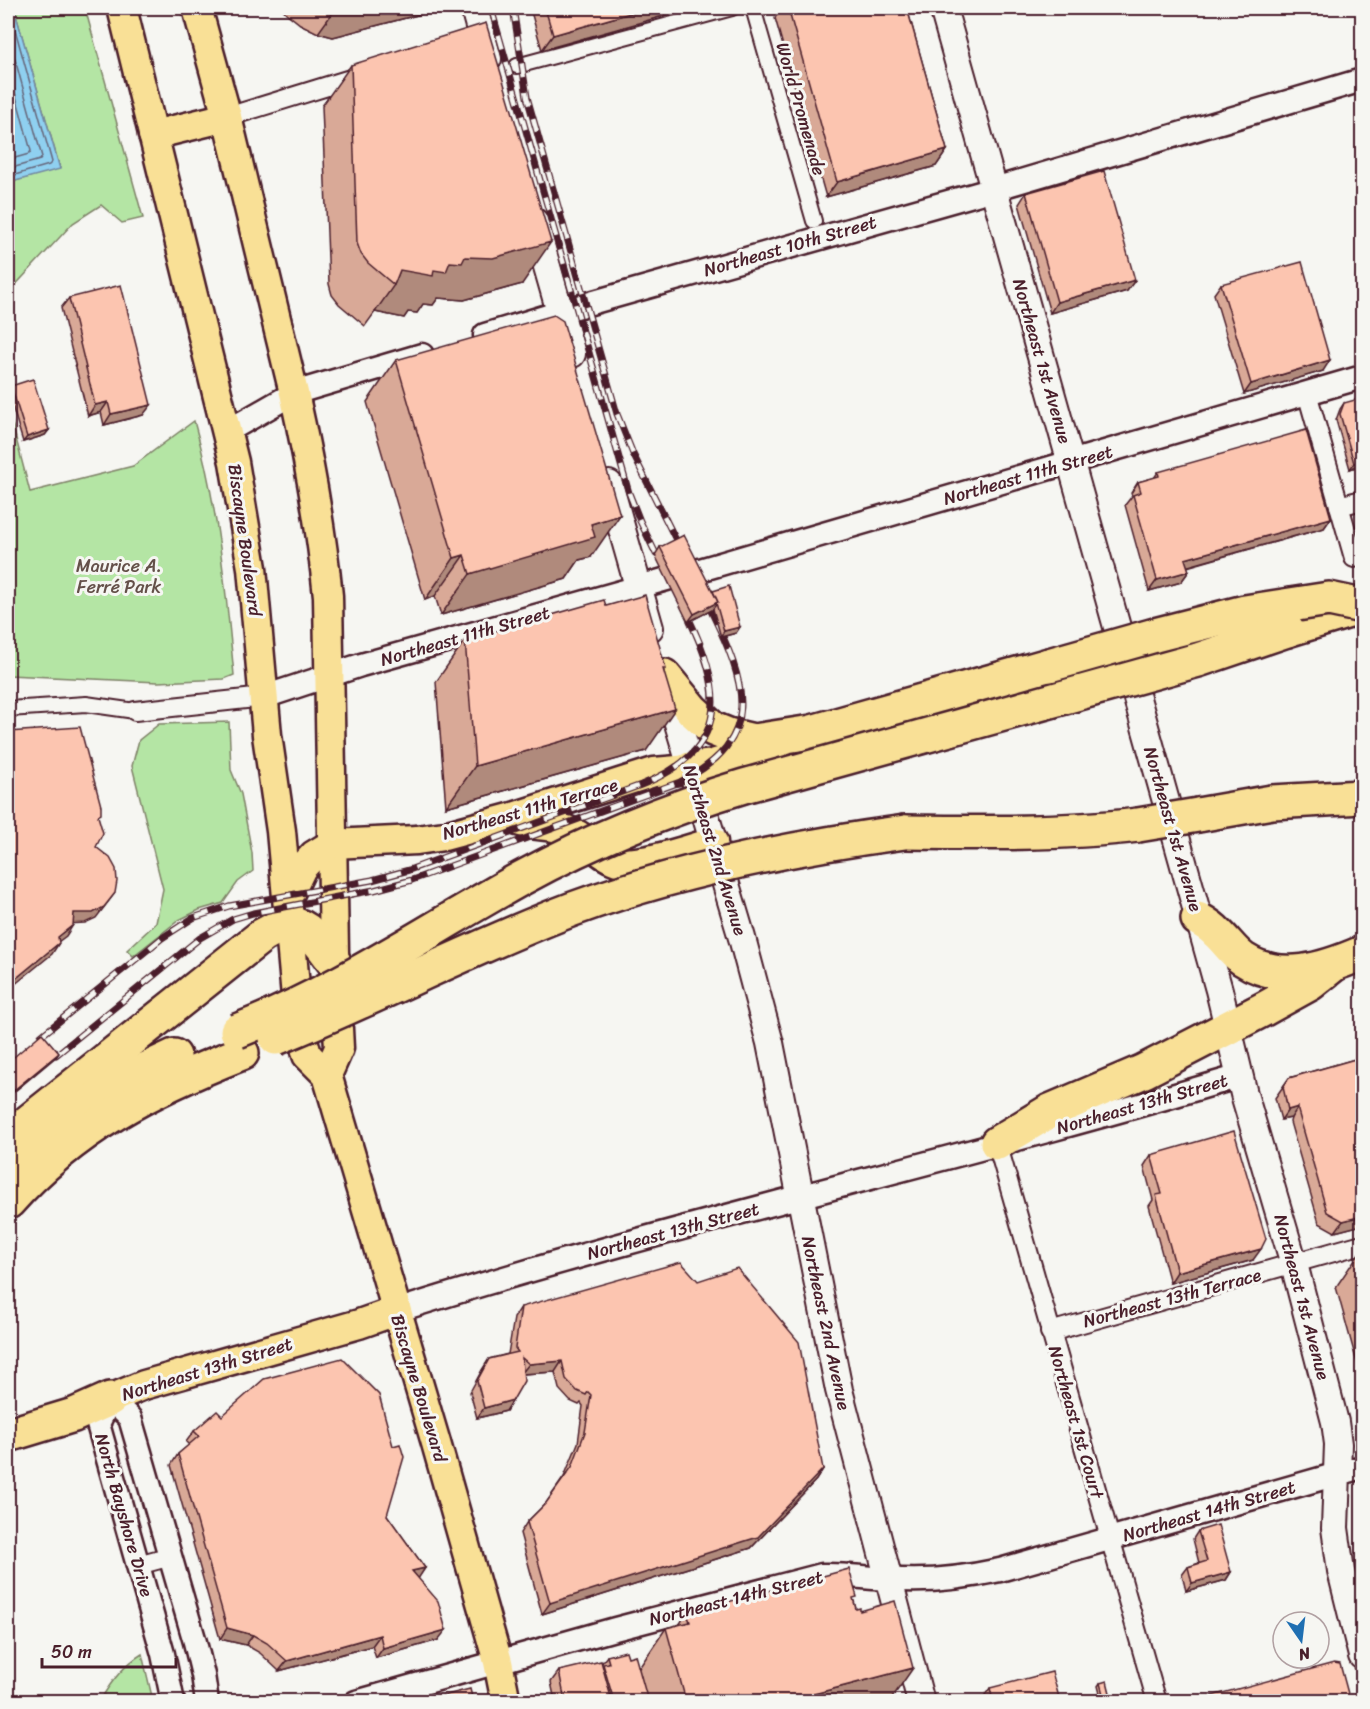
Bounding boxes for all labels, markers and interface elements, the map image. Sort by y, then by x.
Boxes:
street label: World Promenade [767,39,835,179]
street label: Northeast 10th Street [700,206,880,286]
street label: Northeast 1st Avenue [1003,275,1081,448]
street label: Northeast 11th Street [939,435,1117,515]
street label: Biscayne Boulevard [218,462,272,620]
park label: Maurice A. Ferré Park [76,550,162,603]
street label: Northeast 11th Street [376,596,554,676]
street label: Northeast 1st Avenue [1134,743,1212,916]
street label: Northeast 2nd Avenue [674,761,756,940]
street label: Northeast 11th Terrace [438,769,622,849]
street label: Northeast 13th Street [1052,1064,1232,1144]
street label: Northeast 13th Street [583,1193,763,1269]
street label: Northeast 1st Avenue [1264,1210,1340,1384]
street label: Northeast 2nd Avenue [792,1233,860,1413]
street label: Northeast 13th Terrace [1079,1259,1265,1337]
street label: Biscayne Boulevard [381,1310,457,1467]
street label: Northeast 13th Street [118,1328,297,1410]
street label: Northeast 1st Court [1039,1342,1113,1503]
street label: North Bayshore Drive [85,1429,163,1601]
street label: Northeast 14th Street [1119,1471,1299,1551]
street label: Northeast 14th Street [645,1561,827,1635]
north arrow [1271,1610,1331,1670]
scale bar [42,1631,176,1669]
text: 50 m [51,1636,92,1668]
text: N [1295,1638,1314,1670]

